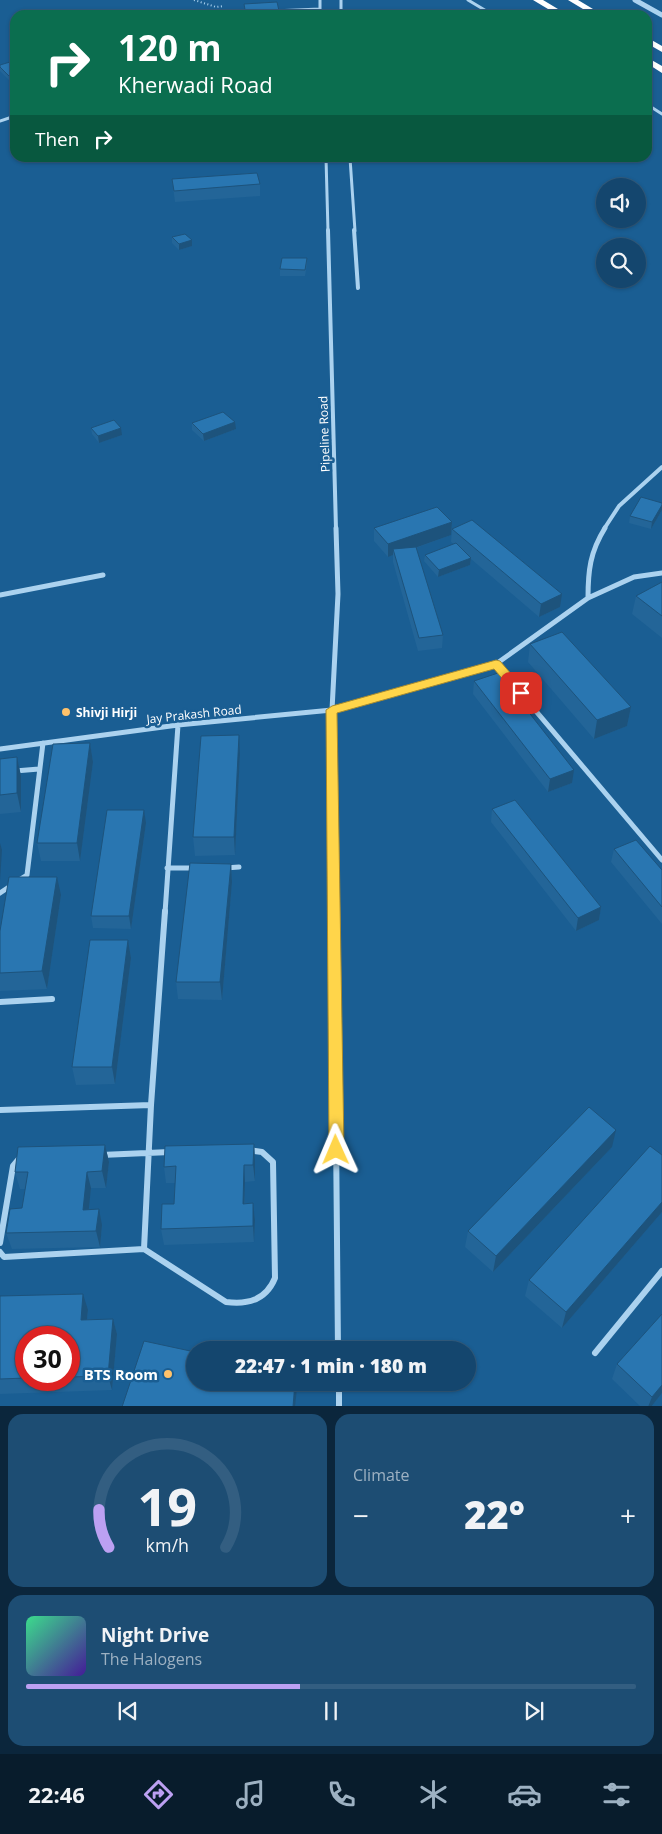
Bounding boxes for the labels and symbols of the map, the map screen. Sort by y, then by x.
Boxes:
street label: Pipeline Road [314,396,334,472]
pin [500,672,542,714]
street label: Jay Prakash Road [145,701,242,728]
place label: Shivji Hirji [76,704,137,721]
marker: Shivji Hirji [60,706,72,718]
position arrow [309,1123,361,1175]
speed limit sign: 30 [15,1326,80,1391]
place label: BTS Room [84,1364,158,1384]
marker: BTS Room [162,1368,174,1380]

